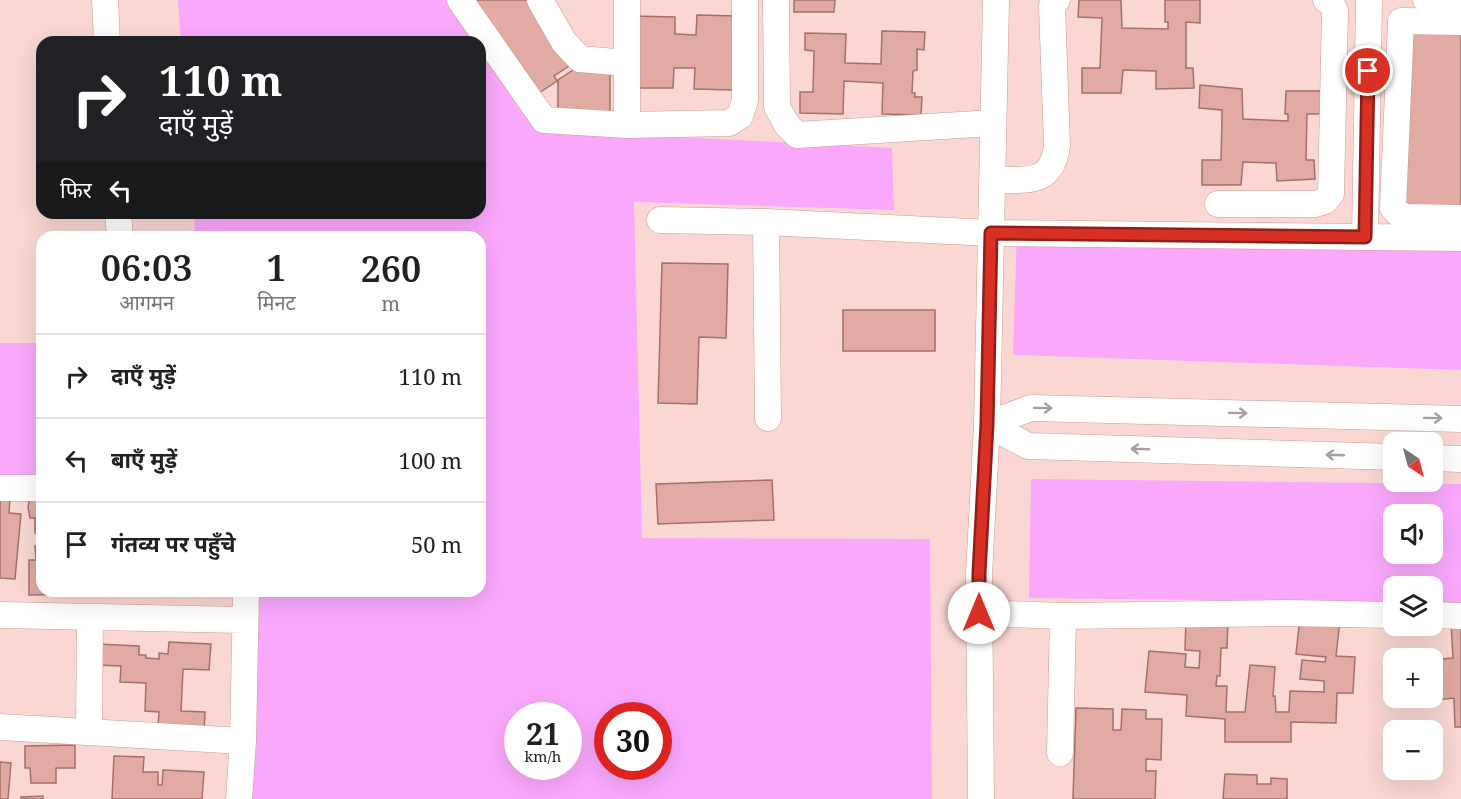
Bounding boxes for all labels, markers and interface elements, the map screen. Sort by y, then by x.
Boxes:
pin [1342,45,1393,96]
text: 110 m [159,51,283,108]
icon: arrive [1351,54,1384,87]
icon: right [60,60,138,138]
text: दाएँ मुड़ें [159,105,233,142]
text: फिर [60,174,92,204]
icon: left [104,174,137,207]
text: 06:03 [101,243,193,292]
text: 1 [266,243,287,292]
text: 260 [360,244,421,293]
text: आगमन [119,289,174,316]
text: मिनट [257,289,296,316]
text: m [381,290,400,317]
icon: right [60,360,93,393]
text: दाएँ मुड़ें [111,360,176,390]
text: 110 m [399,361,462,391]
one-way arrow [1032,402,1052,414]
one-way arrow [1227,407,1247,419]
one-way arrow [1422,412,1442,424]
north arrow [1383,432,1443,492]
map controls [1383,432,1443,780]
one-way arrow [1131,443,1151,455]
icon: left [60,444,93,477]
text: बाएँ मुड़ें [111,444,177,474]
text: 100 m [399,445,462,475]
one-way arrow [1326,450,1346,461]
button: sound [1383,504,1443,564]
icon: arrive [60,528,93,561]
text: गंतव्य पर पहुँचे [111,528,236,558]
text: 50 m [411,529,462,559]
button: layers [1383,576,1443,636]
position arrow [947,581,1011,645]
button: + [1383,648,1443,708]
speed limit sign: 30 [594,702,672,780]
text: 21 [526,713,560,754]
button: − [1383,720,1443,780]
text: km/h [525,746,561,766]

